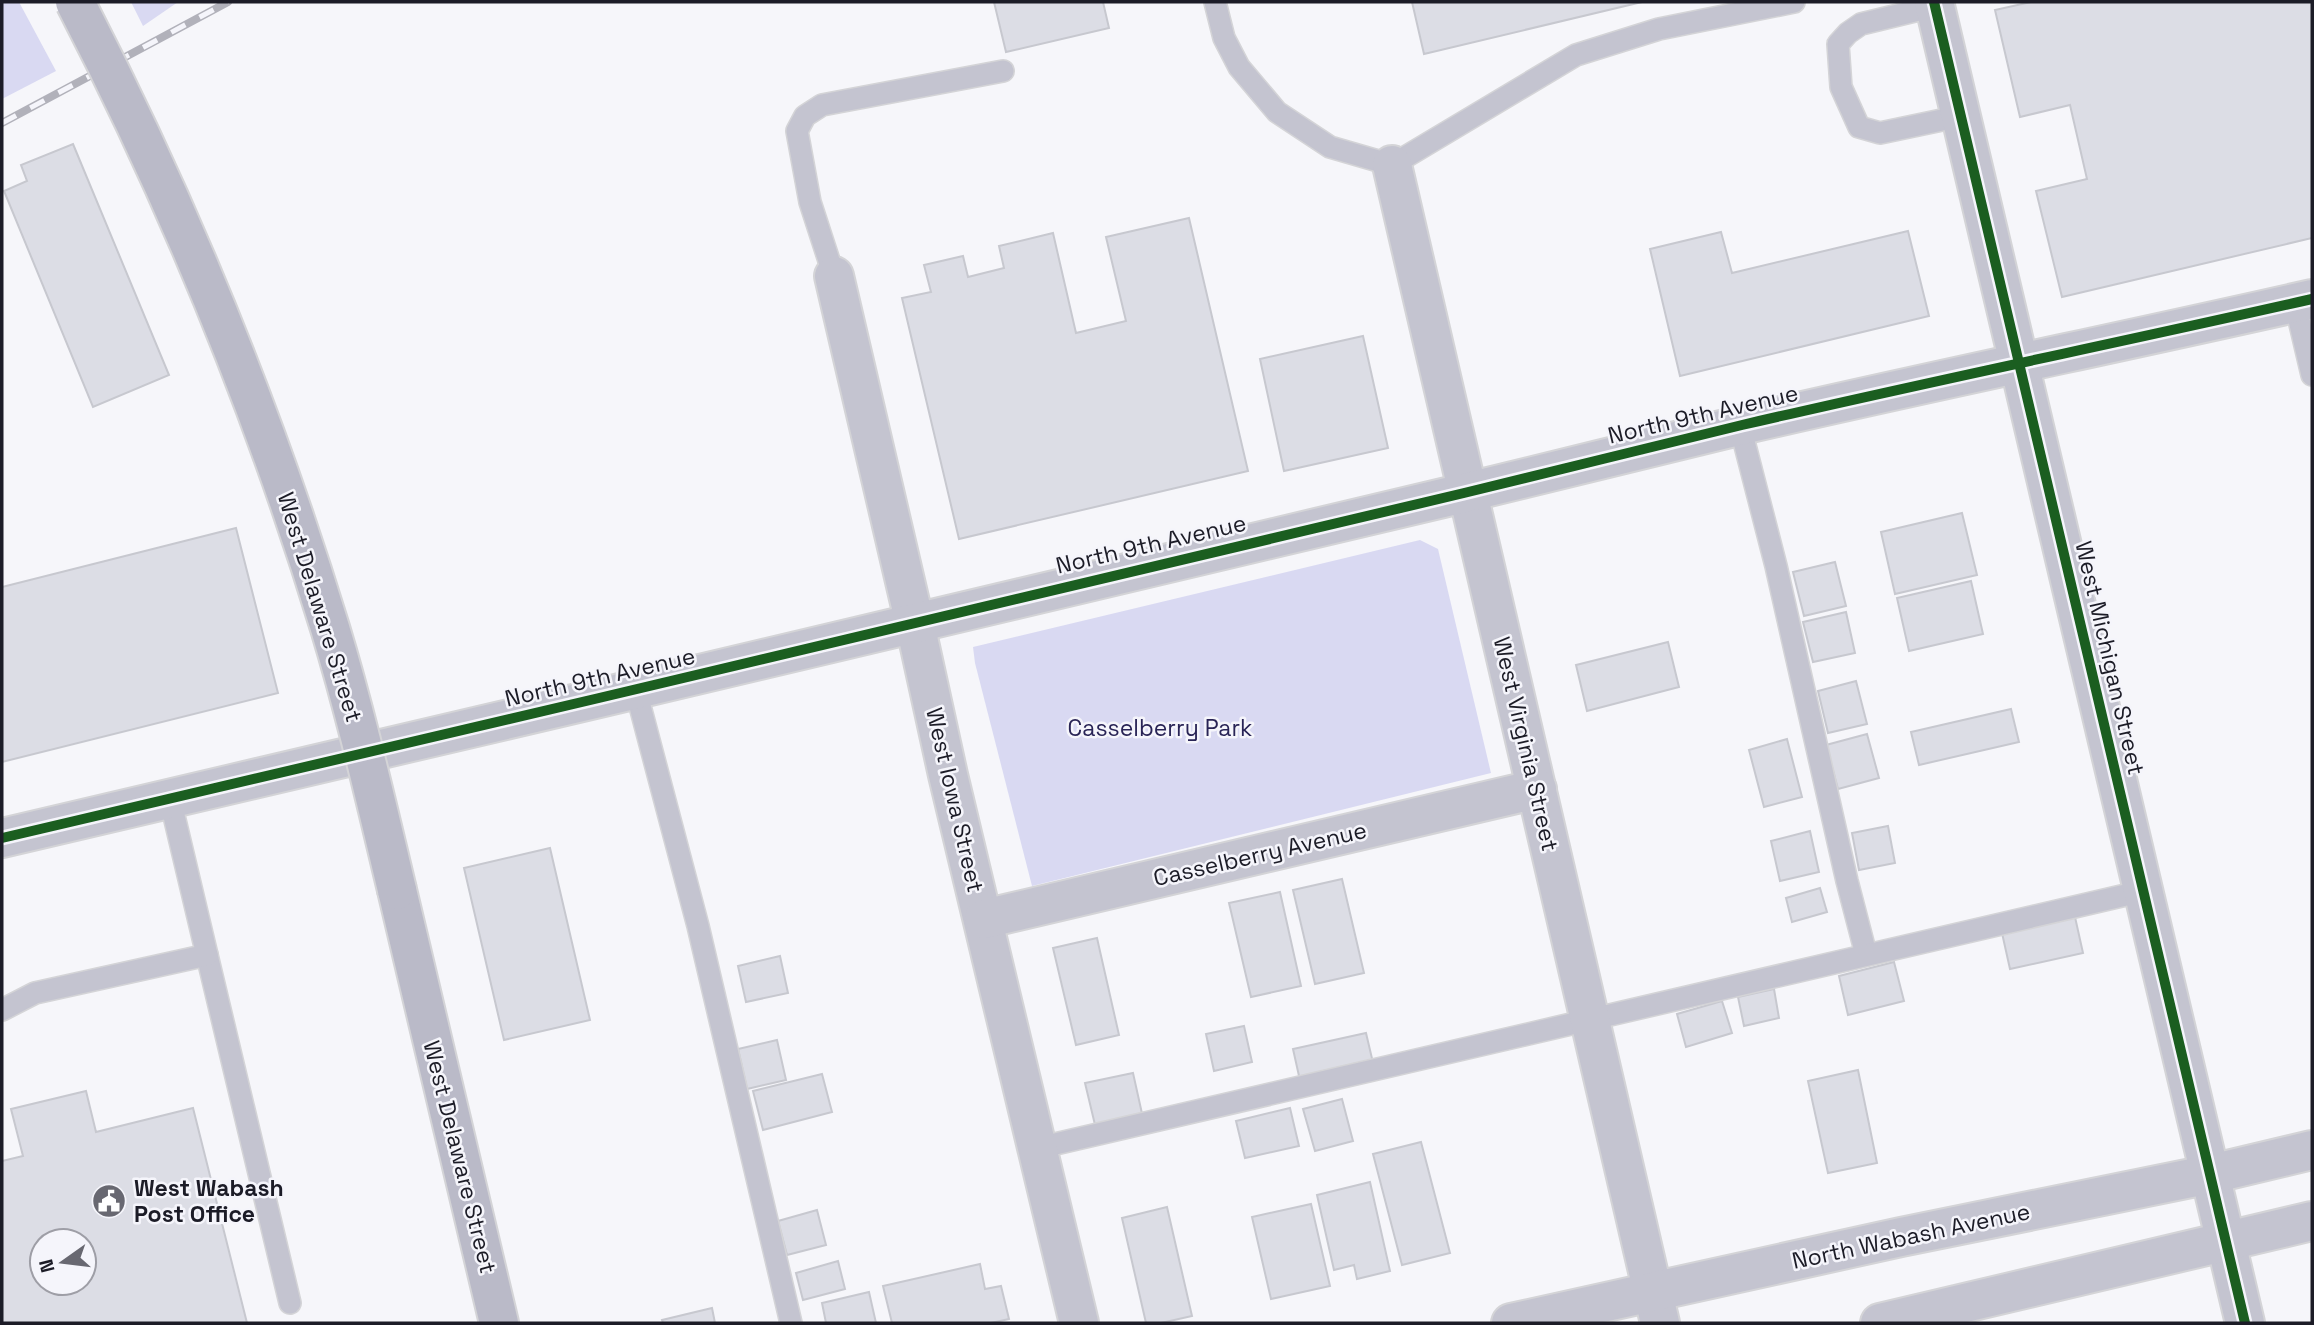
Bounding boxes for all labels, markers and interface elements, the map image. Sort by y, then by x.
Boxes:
street label: North 9th Avenue [1605,378,1801,450]
street label: West Delaware Street [271,488,369,726]
street label: North 9th Avenue [1053,508,1249,580]
street label: West Michigan Street [2068,538,2152,778]
street label: West Virginia Street [1487,634,1565,854]
street label: North 9th Avenue [502,641,698,713]
street label: West Iowa Street [919,705,991,895]
park label: Casselberry Park [1068,713,1252,743]
street label: Casselberry Avenue [1150,815,1370,893]
street label: West Delaware Street [417,1038,503,1276]
place label: West Wabash Post Office [134,1173,284,1229]
public building icon: West Wabash Post Office [90,1182,128,1220]
street label: North Wabash Avenue [1789,1196,2033,1276]
north arrow [28,1227,98,1297]
text: N [33,1257,61,1275]

